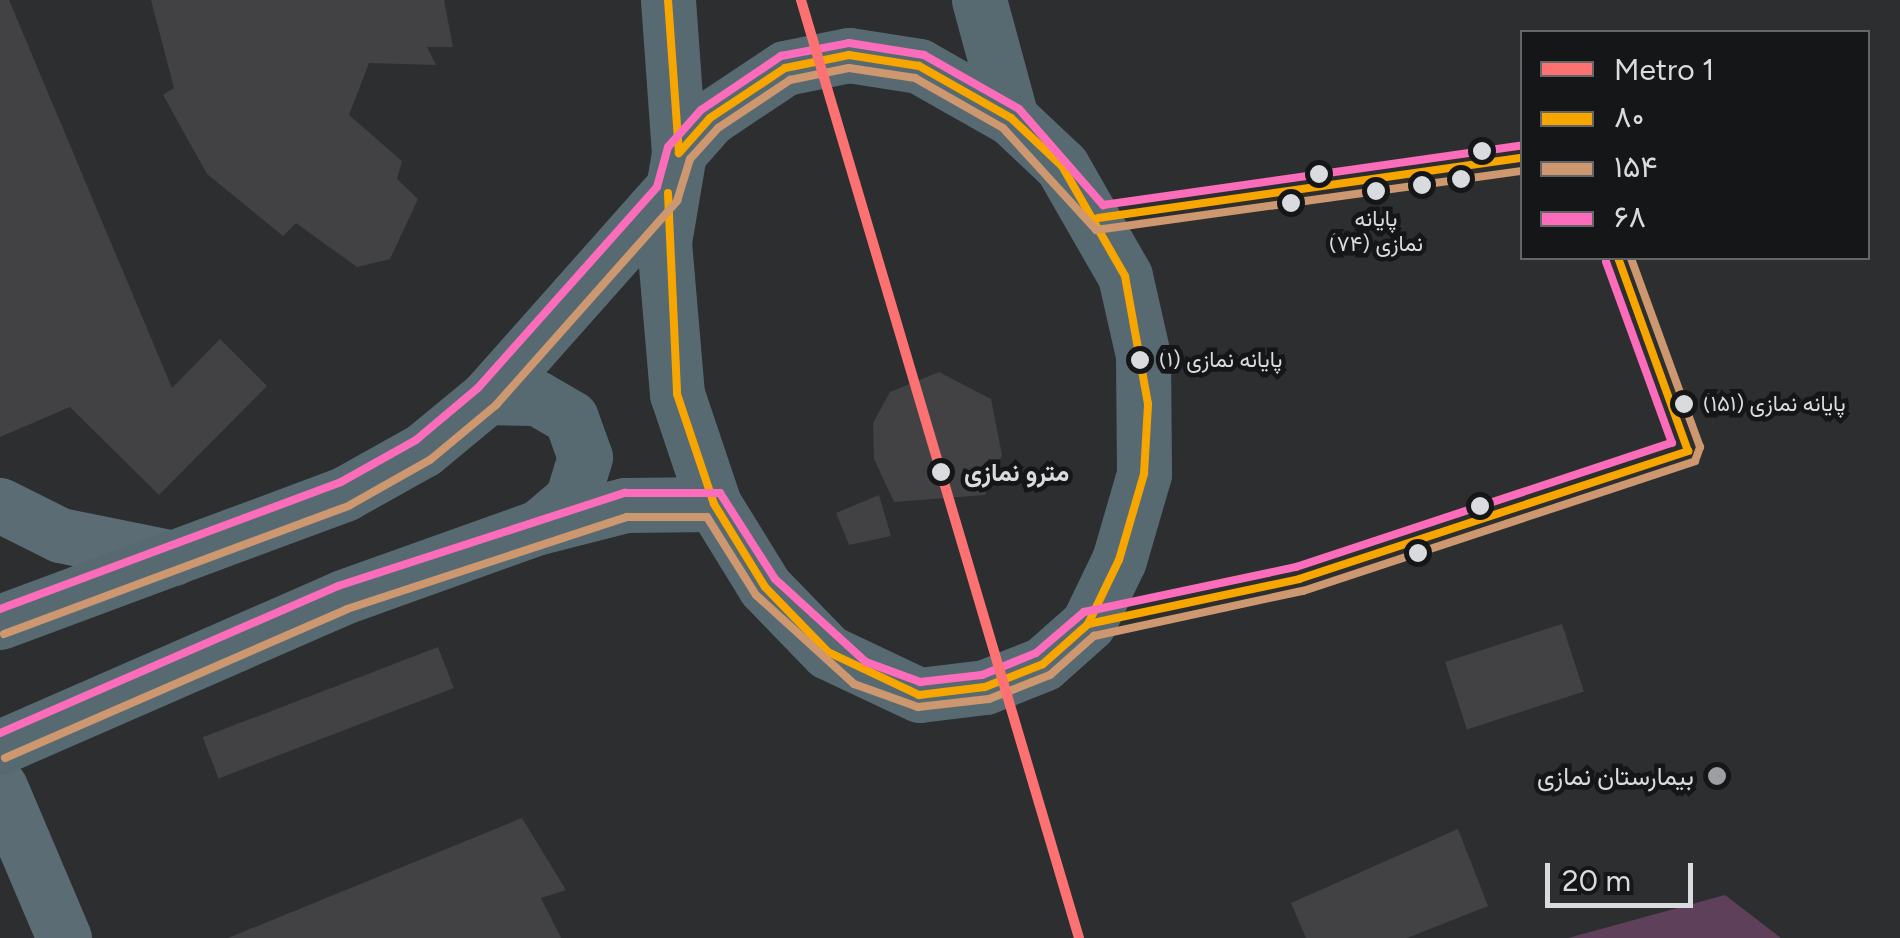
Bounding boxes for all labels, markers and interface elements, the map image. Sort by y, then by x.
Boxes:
legend [1520,30,1870,260]
text: Metro 1 [1614,51,1714,88]
text: ۸۰ [1614,98,1644,135]
unlabelled marker [1472,141,1492,161]
text: ۱۵۴ [1614,148,1658,185]
unlabelled marker [1309,164,1329,184]
unlabelled marker [1451,169,1471,189]
unlabelled marker [1412,175,1432,195]
marker: پایانه نمازی (۷۴) [1366,181,1386,201]
unlabelled marker [1281,193,1301,213]
text: ۶۸ [1614,198,1646,235]
place label: پایانه نمازی (۷۴) [1329,205,1423,256]
place label: پایانه نمازی (۱) [1159,347,1282,373]
marker: پایانه نمازی (۱) [1130,350,1150,370]
place label: پایانه نمازی (۱۵۱) [1703,391,1846,417]
marker: پایانه نمازی (۱۵۱) [1674,394,1694,414]
place label: مترو نمازی [964,457,1069,487]
marker: مترو نمازی [928,459,954,485]
unlabelled marker [1470,496,1490,516]
unlabelled marker [1408,543,1428,563]
place label: بیمارستان نمازی [1537,761,1694,791]
marker: بیمارستان نمازی [1704,763,1730,789]
scale bar [1550,843,1698,905]
text: 20 m [1562,862,1631,899]

